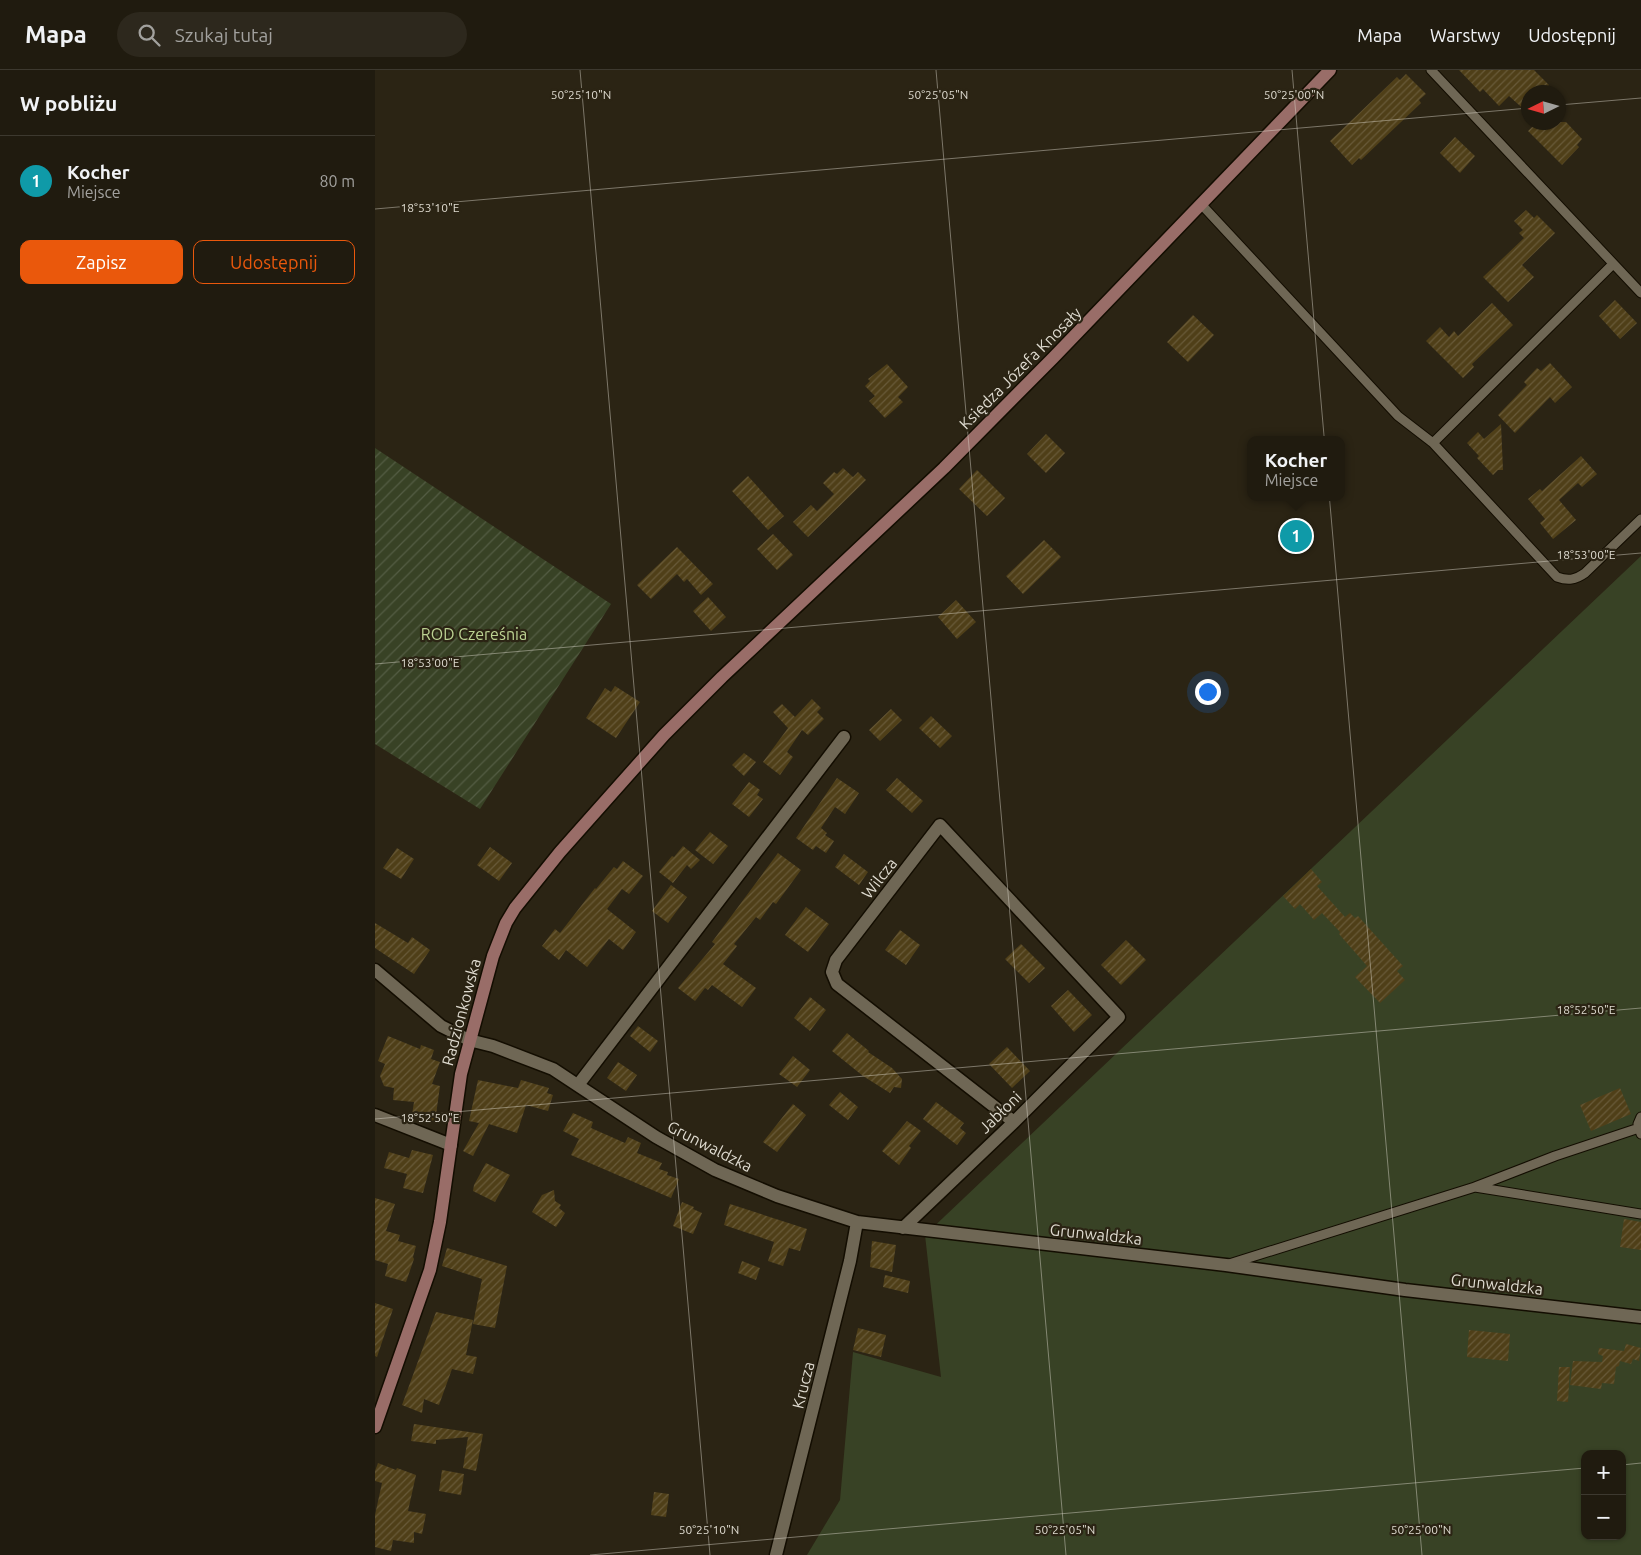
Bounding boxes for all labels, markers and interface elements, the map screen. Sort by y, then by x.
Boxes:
search box [117,12,467,57]
text: Mapa [25,21,87,48]
icon: search [135,21,163,49]
text: Szukaj tutaj [175,24,273,46]
text: Mapa [1357,25,1402,45]
text: Warstwy [1430,25,1500,45]
text: Udostępnij [1528,25,1616,45]
north arrow [1521,85,1566,130]
text: 50°25'10"N [551,88,611,101]
text: 50°25'05"N [908,88,968,101]
text: 50°25'00"N [1264,88,1324,101]
text: W pobliżu [20,91,117,115]
text: Kocher [67,161,130,183]
text: 1 [31,172,41,190]
text: 80 m [319,172,355,190]
text: Miejsce [67,183,121,201]
text: 18°53'10"E [401,201,460,214]
button: Zapisz [20,240,183,284]
button: Udostępnij [193,240,355,284]
street label: Księdza Józefa Knosały [955,303,1085,433]
popup [1247,436,1345,501]
text: Kocher [1265,449,1327,471]
text: Miejsce [1265,471,1318,489]
pin: 1 [1280,517,1312,555]
text: 18°53'00"E [1557,548,1616,561]
park label: ROD Czereśnia [421,625,527,643]
text: 18°53'00"E [401,656,460,669]
your location [1195,679,1221,705]
street label: Wilcza [858,854,900,902]
street label: Radzionkowska [438,957,484,1067]
text: 18°52'50"E [1557,1003,1616,1016]
street label: Jabłoni [975,1087,1025,1137]
text: 18°52'50"E [401,1111,460,1124]
street label: Grunwaldzka [665,1117,755,1175]
street label: Grunwaldzka [1049,1220,1143,1248]
street label: Grunwaldzka [1450,1270,1544,1298]
street label: Krucza [788,1360,818,1410]
map controls [1581,1450,1626,1540]
button: + [1581,1450,1626,1495]
button: − [1581,1495,1626,1540]
text: 50°25'10"N [679,1523,739,1536]
text: 50°25'05"N [1035,1523,1095,1536]
text: 50°25'00"N [1391,1523,1451,1536]

